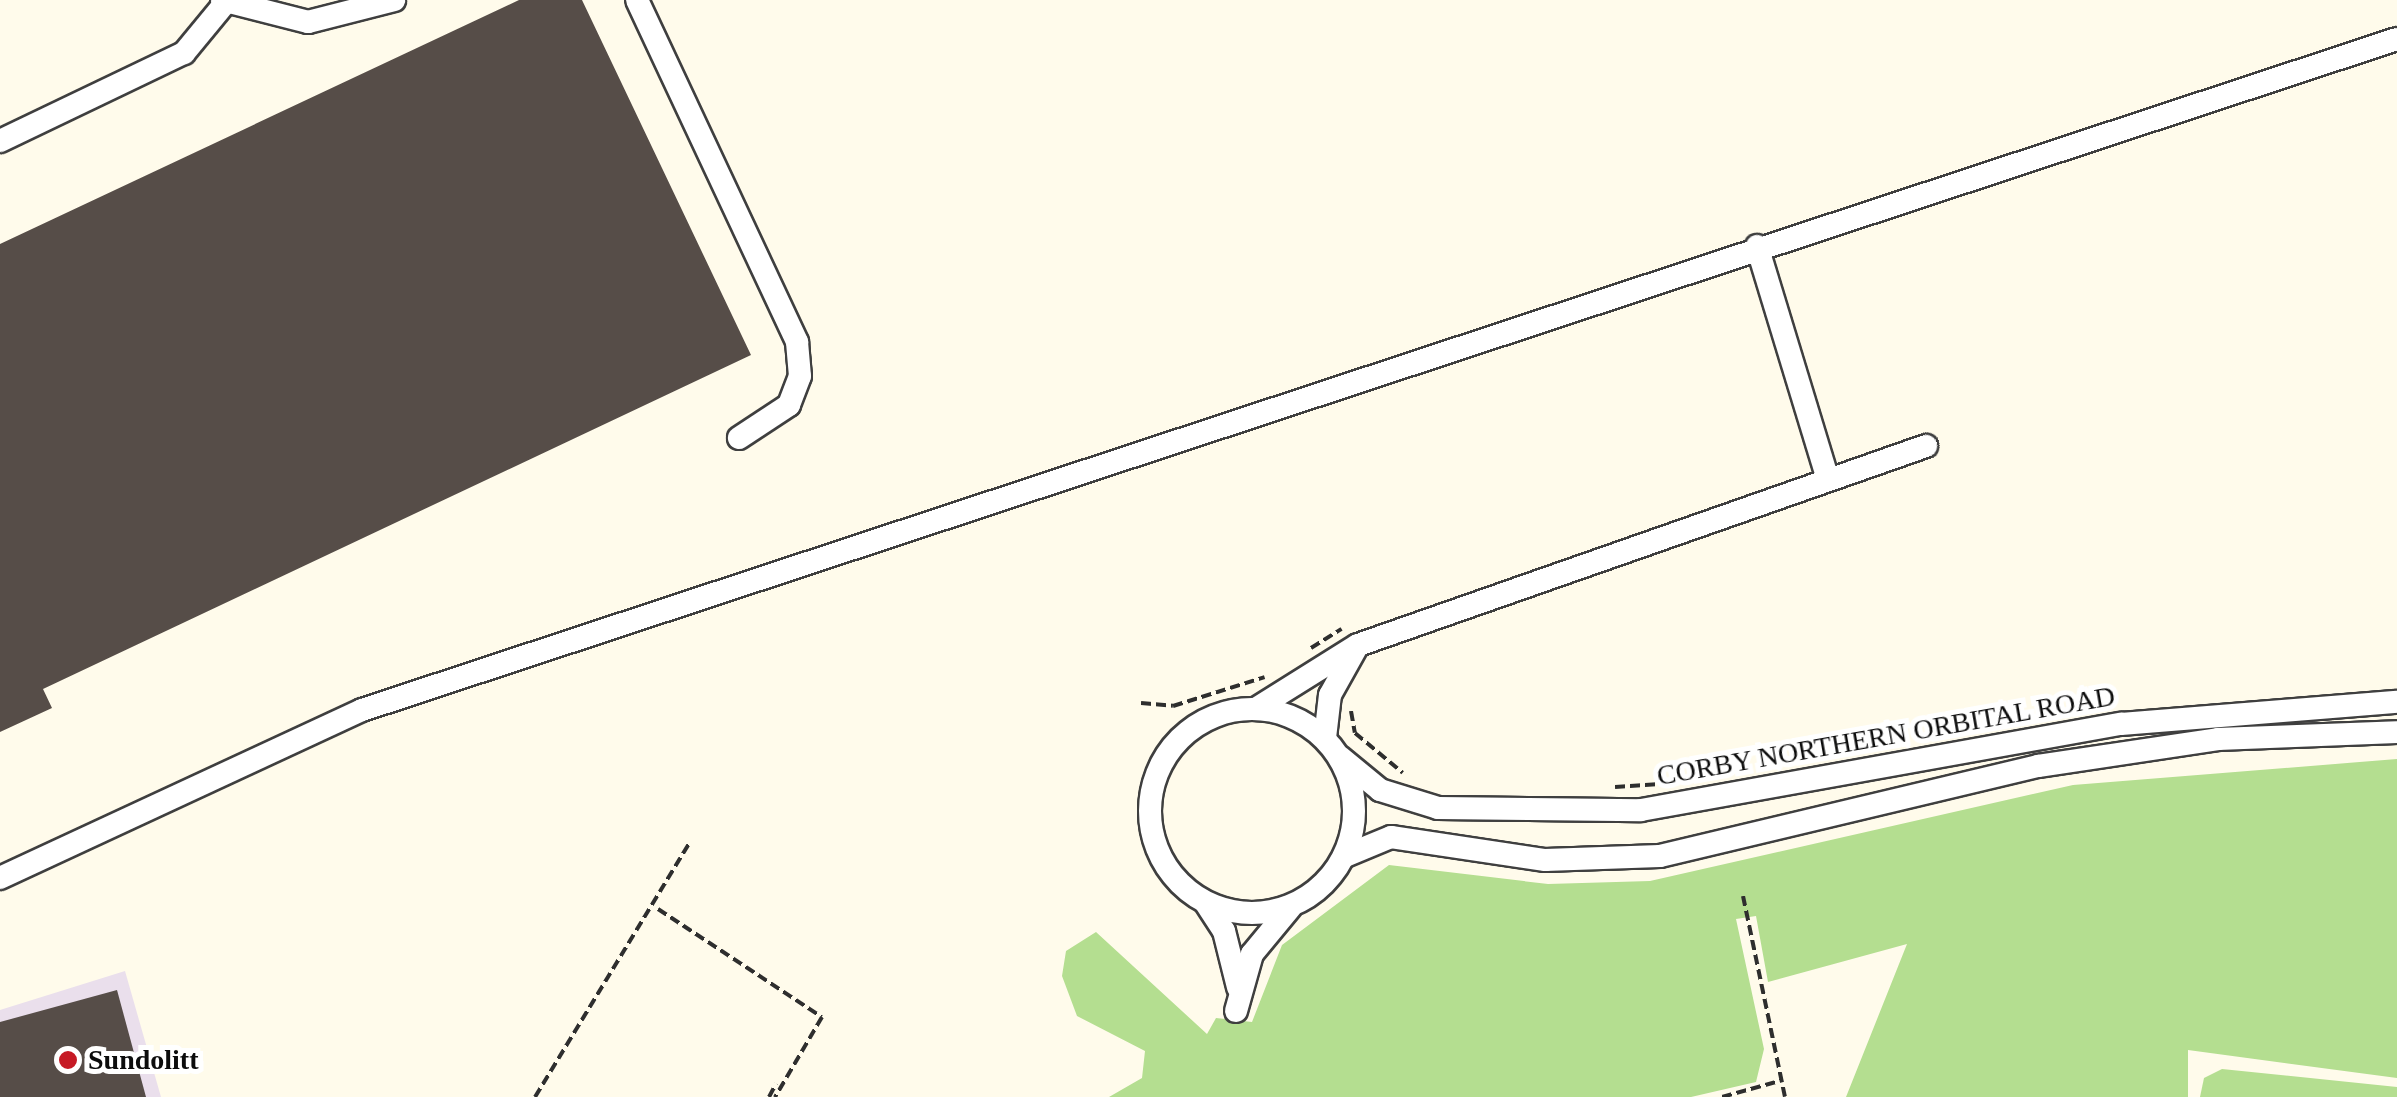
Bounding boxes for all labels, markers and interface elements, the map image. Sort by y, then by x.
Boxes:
street label: CORBY NORTHERN ORBITAL ROAD [1653,679,2119,793]
place label: Sundolitt [88,1043,198,1077]
marker: Sundolitt [57,1049,79,1071]

